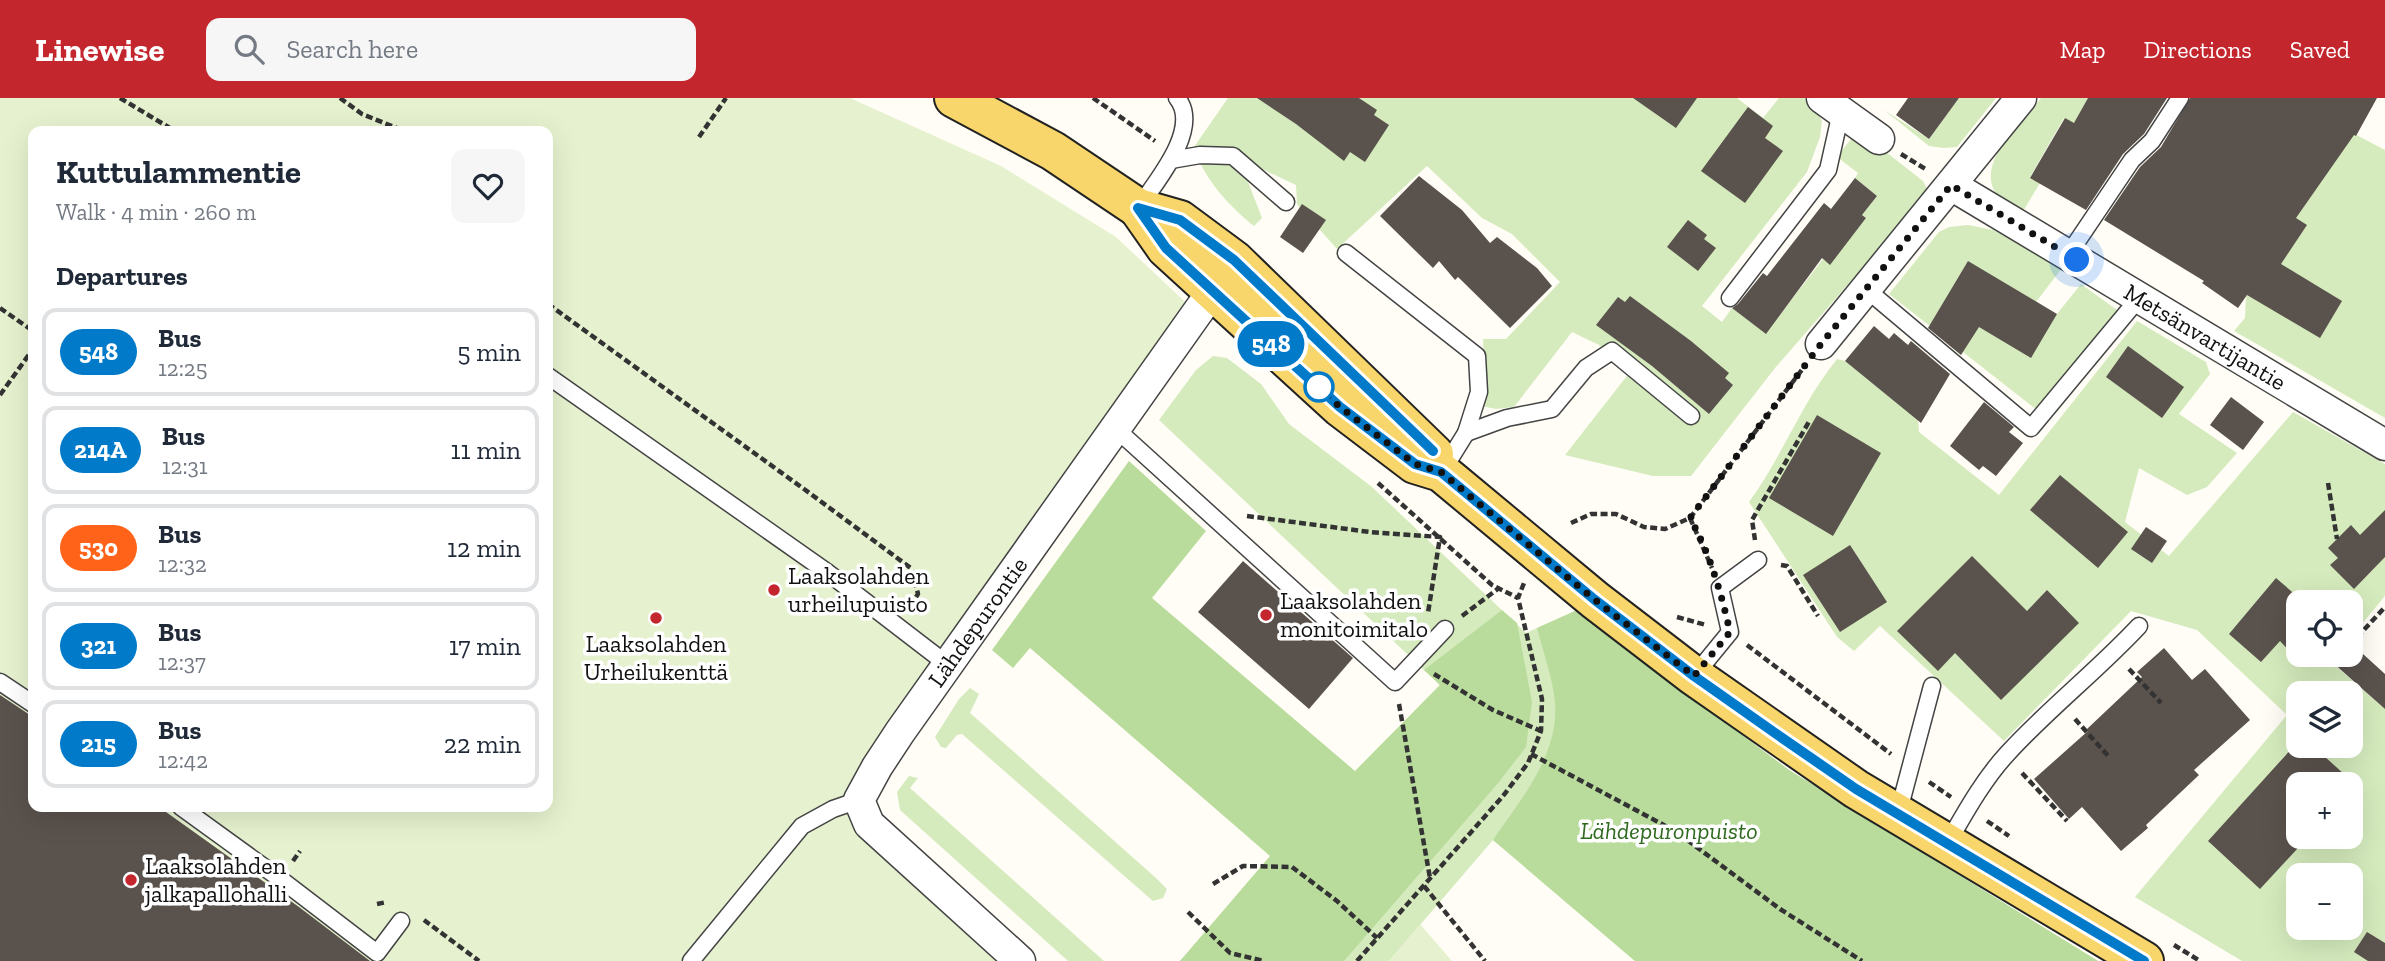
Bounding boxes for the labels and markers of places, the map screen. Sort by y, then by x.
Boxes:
unlabelled marker [1304,372,1334,402]
place label: Laaksolahden urheilupuisto [788,561,929,618]
marker: Laaksolahden urheilupuisto [766,582,782,598]
place label: Laaksolahden monitoimitalo [1280,586,1428,643]
marker: Laaksolahden monitoimitalo [1258,607,1274,623]
marker: Laaksolahden Urheilukenttä [648,610,664,626]
place label: Laaksolahden Urheilukenttä [584,629,729,686]
place label: Laaksolahden jalkapallohalli [144,851,288,908]
marker: Laaksolahden jalkapallohalli [123,872,139,888]

